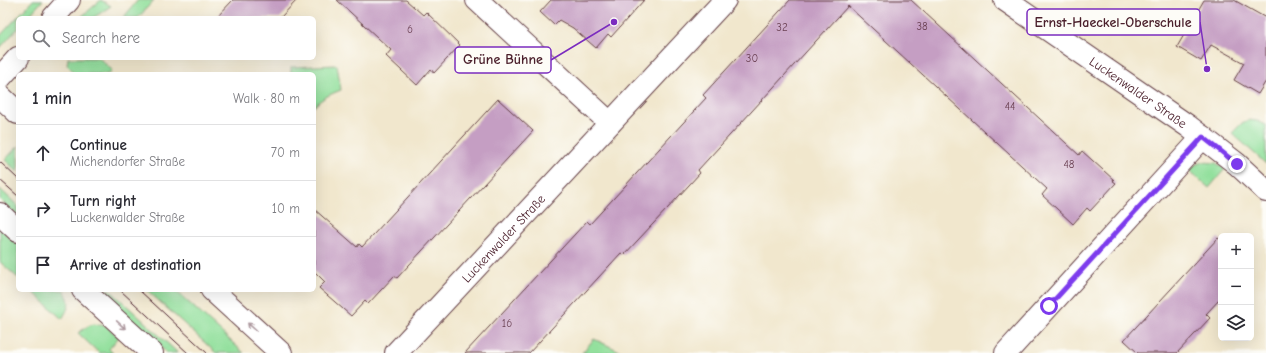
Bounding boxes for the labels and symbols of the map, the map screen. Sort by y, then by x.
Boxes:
callout: Ernst-Haeckel-Oberschule [1027,9,1200,35]
text: Ernst-Haeckel-Oberschule [1034,14,1192,31]
house number: 38 [916,20,928,33]
house number: 32 [776,21,788,34]
house number: 6 [407,23,413,36]
callout: Grüne Bühne [455,47,551,73]
text: Grüne Bühne [463,51,543,68]
house number: 30 [746,52,758,65]
street label: Luckenwalder Straße [1087,53,1190,131]
house number: 44 [1005,100,1015,113]
route end [1228,155,1246,173]
house number: 48 [1064,158,1075,171]
street label: Luckenwalder Straße [459,191,548,286]
route start [1040,297,1058,315]
house number: 16 [502,317,512,330]
one-way arrow [116,320,126,329]
one-way arrow [247,322,257,331]

